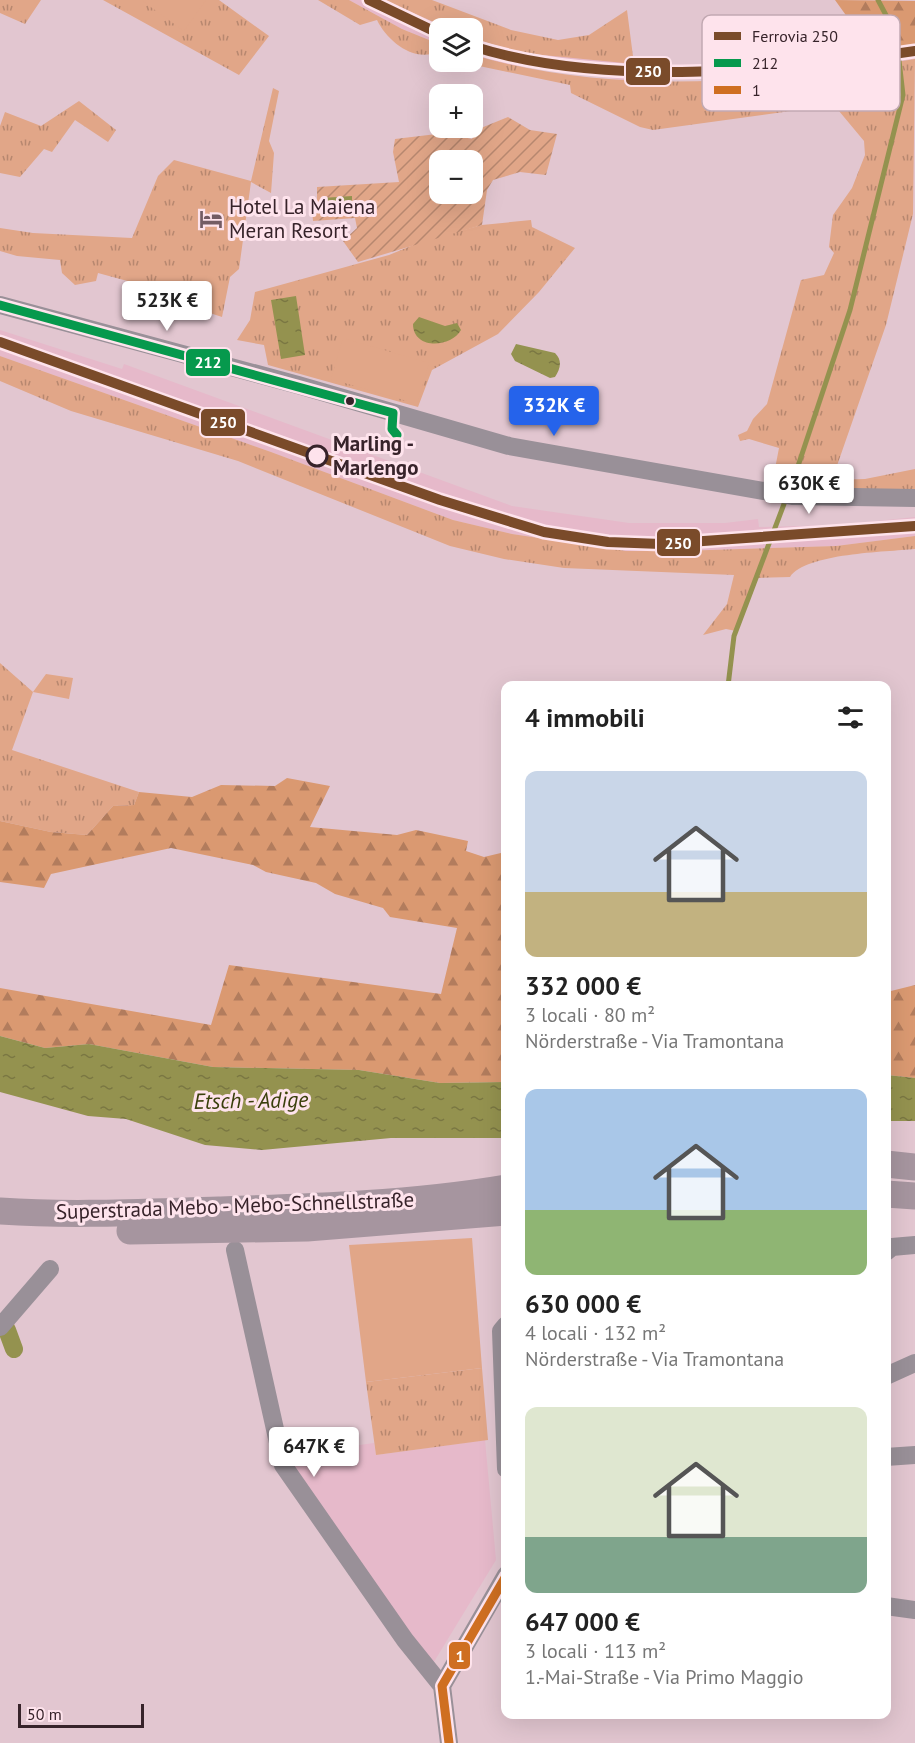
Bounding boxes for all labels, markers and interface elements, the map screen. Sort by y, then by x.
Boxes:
legend [702,15,900,111]
map controls [429,18,483,204]
button: layers [429,18,483,72]
text: Ferrovia 250 [752,26,838,46]
text: 212 [752,53,778,73]
line badge: 250 [625,57,671,86]
text: 250 [634,61,662,81]
text: 1 [752,80,761,100]
button: + [429,84,483,138]
button: − [429,150,483,204]
place label: Hotel La Maiena Meran Resort [229,193,375,244]
hotel icon: Hotel La Maiena Meran Resort [198,206,224,232]
pin: 523K € [118,281,216,332]
text: 523K € [136,287,198,313]
line badge: 212 [185,348,231,377]
text: 212 [194,352,222,372]
pin: 332K € [505,386,603,437]
text: 332K € [523,392,585,418]
unlabelled marker [344,395,356,407]
line badge: 250 [200,408,246,437]
text: 250 [209,412,237,432]
place label: Marling - Marlengo [333,430,418,481]
marker: Marling - Marlengo [306,445,328,467]
pin: 630K € [760,464,858,515]
text: 630K € [778,470,840,496]
line badge: 250 [656,528,701,557]
text: 250 [664,533,692,553]
text: 4 immobili [525,701,645,734]
icon: filters [834,701,867,734]
icon: home [642,810,750,918]
text: 332 000 € [525,969,641,1002]
text: 3 locali · 80 m² [525,1002,655,1028]
text: Nörderstraße - Via Tramontana [525,1028,784,1054]
water label: Etsch - Adige [193,1085,309,1115]
icon: home [642,1128,750,1236]
street label: Superstrada Mebo - Mebo-Schnellstraße [55,1186,415,1225]
text: 630 000 € [525,1287,641,1320]
text: 4 locali · 132 m² [525,1320,666,1346]
text: Nörderstraße - Via Tramontana [525,1346,784,1372]
pin: 647K € [265,1427,363,1478]
text: 647K € [283,1433,345,1459]
icon: home [642,1446,750,1554]
text: 647 000 € [525,1605,640,1638]
text: 3 locali · 113 m² [525,1638,666,1664]
line badge: 1 [448,1641,471,1670]
text: 1 [455,1646,465,1666]
text: 1.-Mai-Straße - Via Primo Maggio [525,1664,804,1690]
scale bar [18,1701,144,1728]
text: 50 m [27,1704,62,1724]

